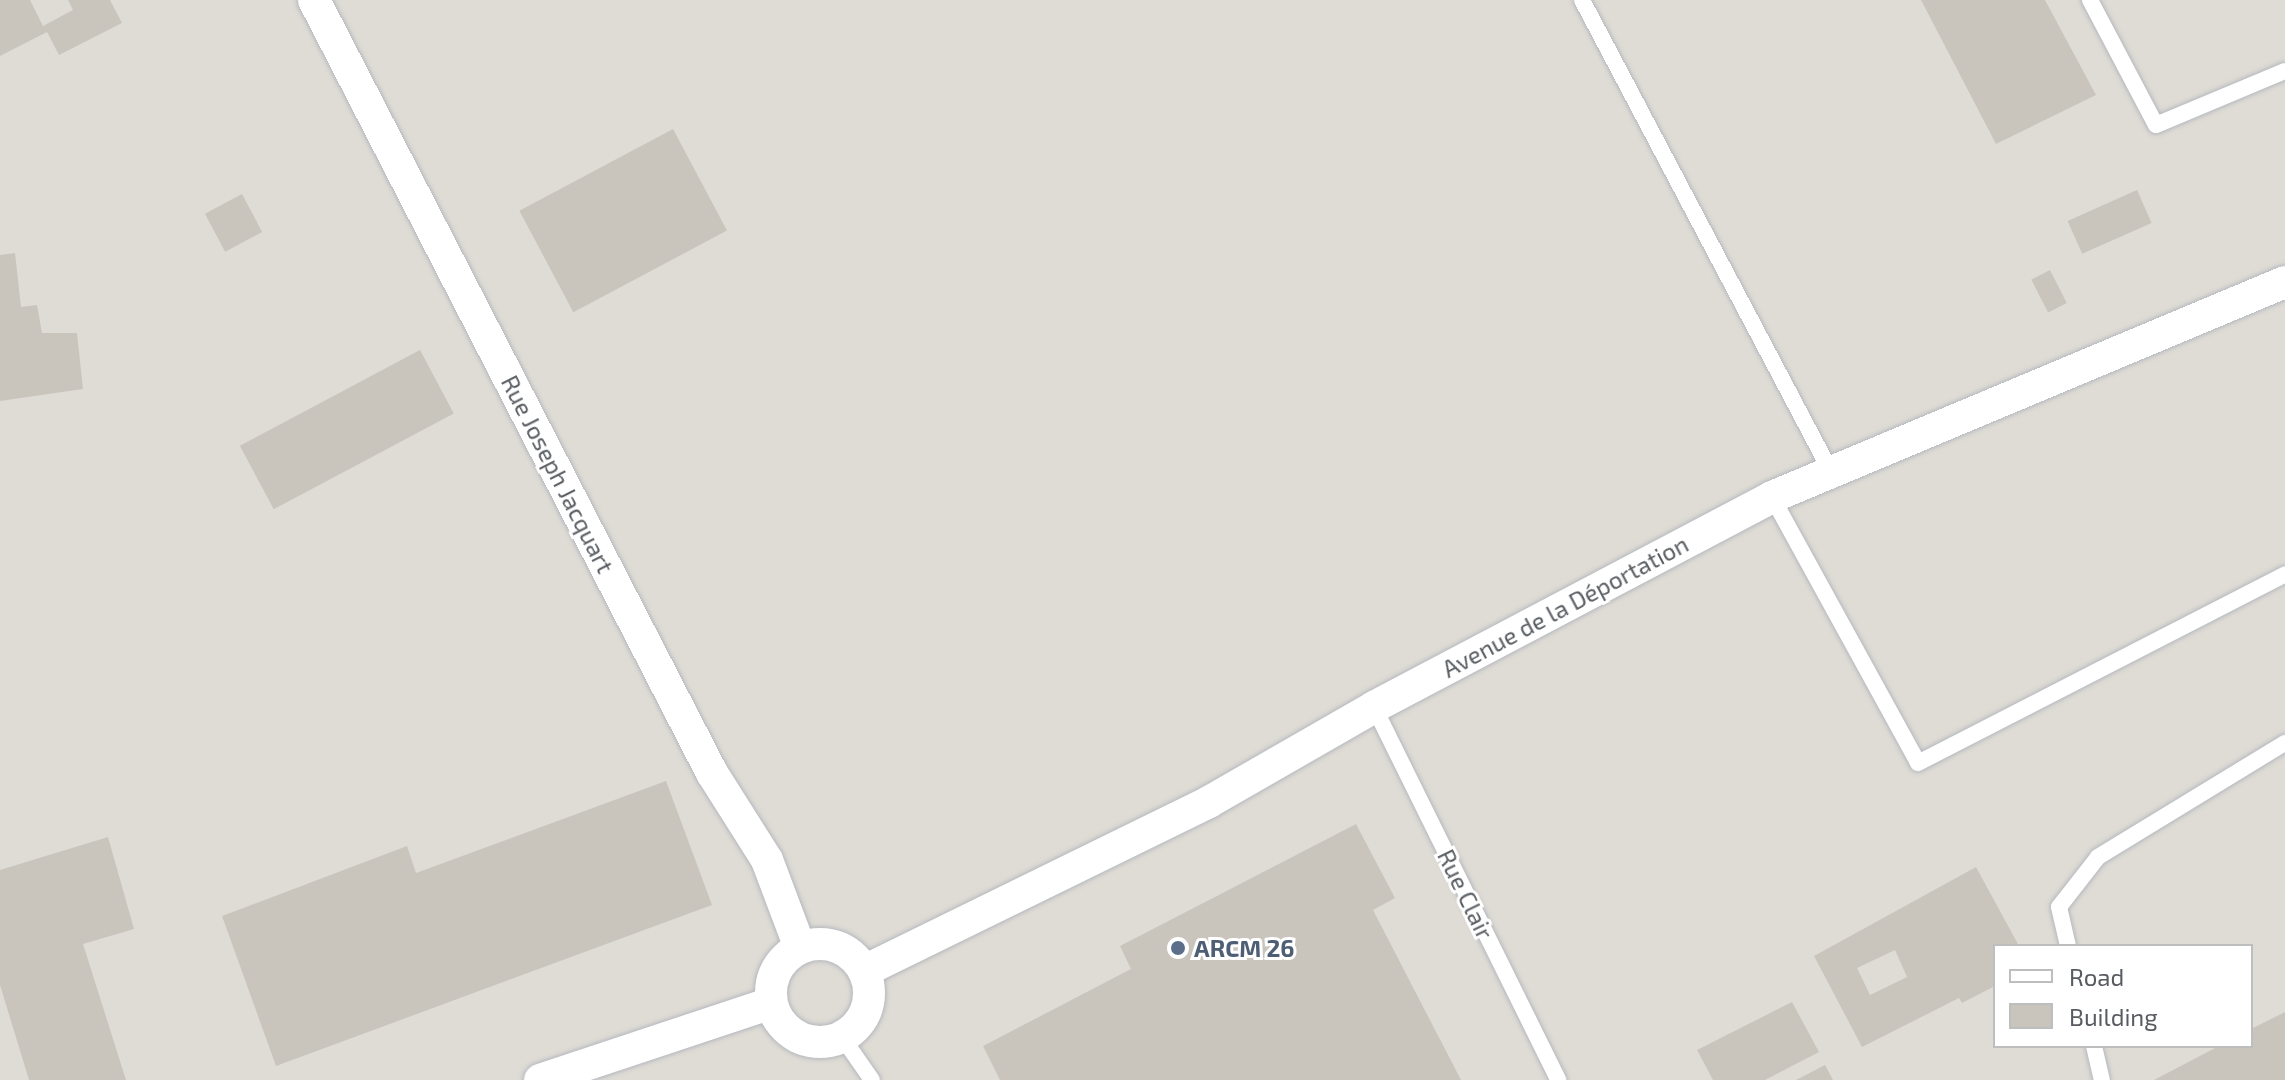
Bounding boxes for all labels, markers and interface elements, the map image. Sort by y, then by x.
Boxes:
street label: Rue Joseph Jacquart [495,370,621,578]
street label: Avenue de la Déportation [1437,529,1693,683]
street label: Rue Clair [1432,844,1500,944]
place label: ARCM 26 [1194,934,1294,962]
marker: ARCM 26 [1169,939,1187,957]
legend [1993,944,2253,1048]
text: Road [2069,962,2124,991]
text: Building [2069,1002,2158,1031]

